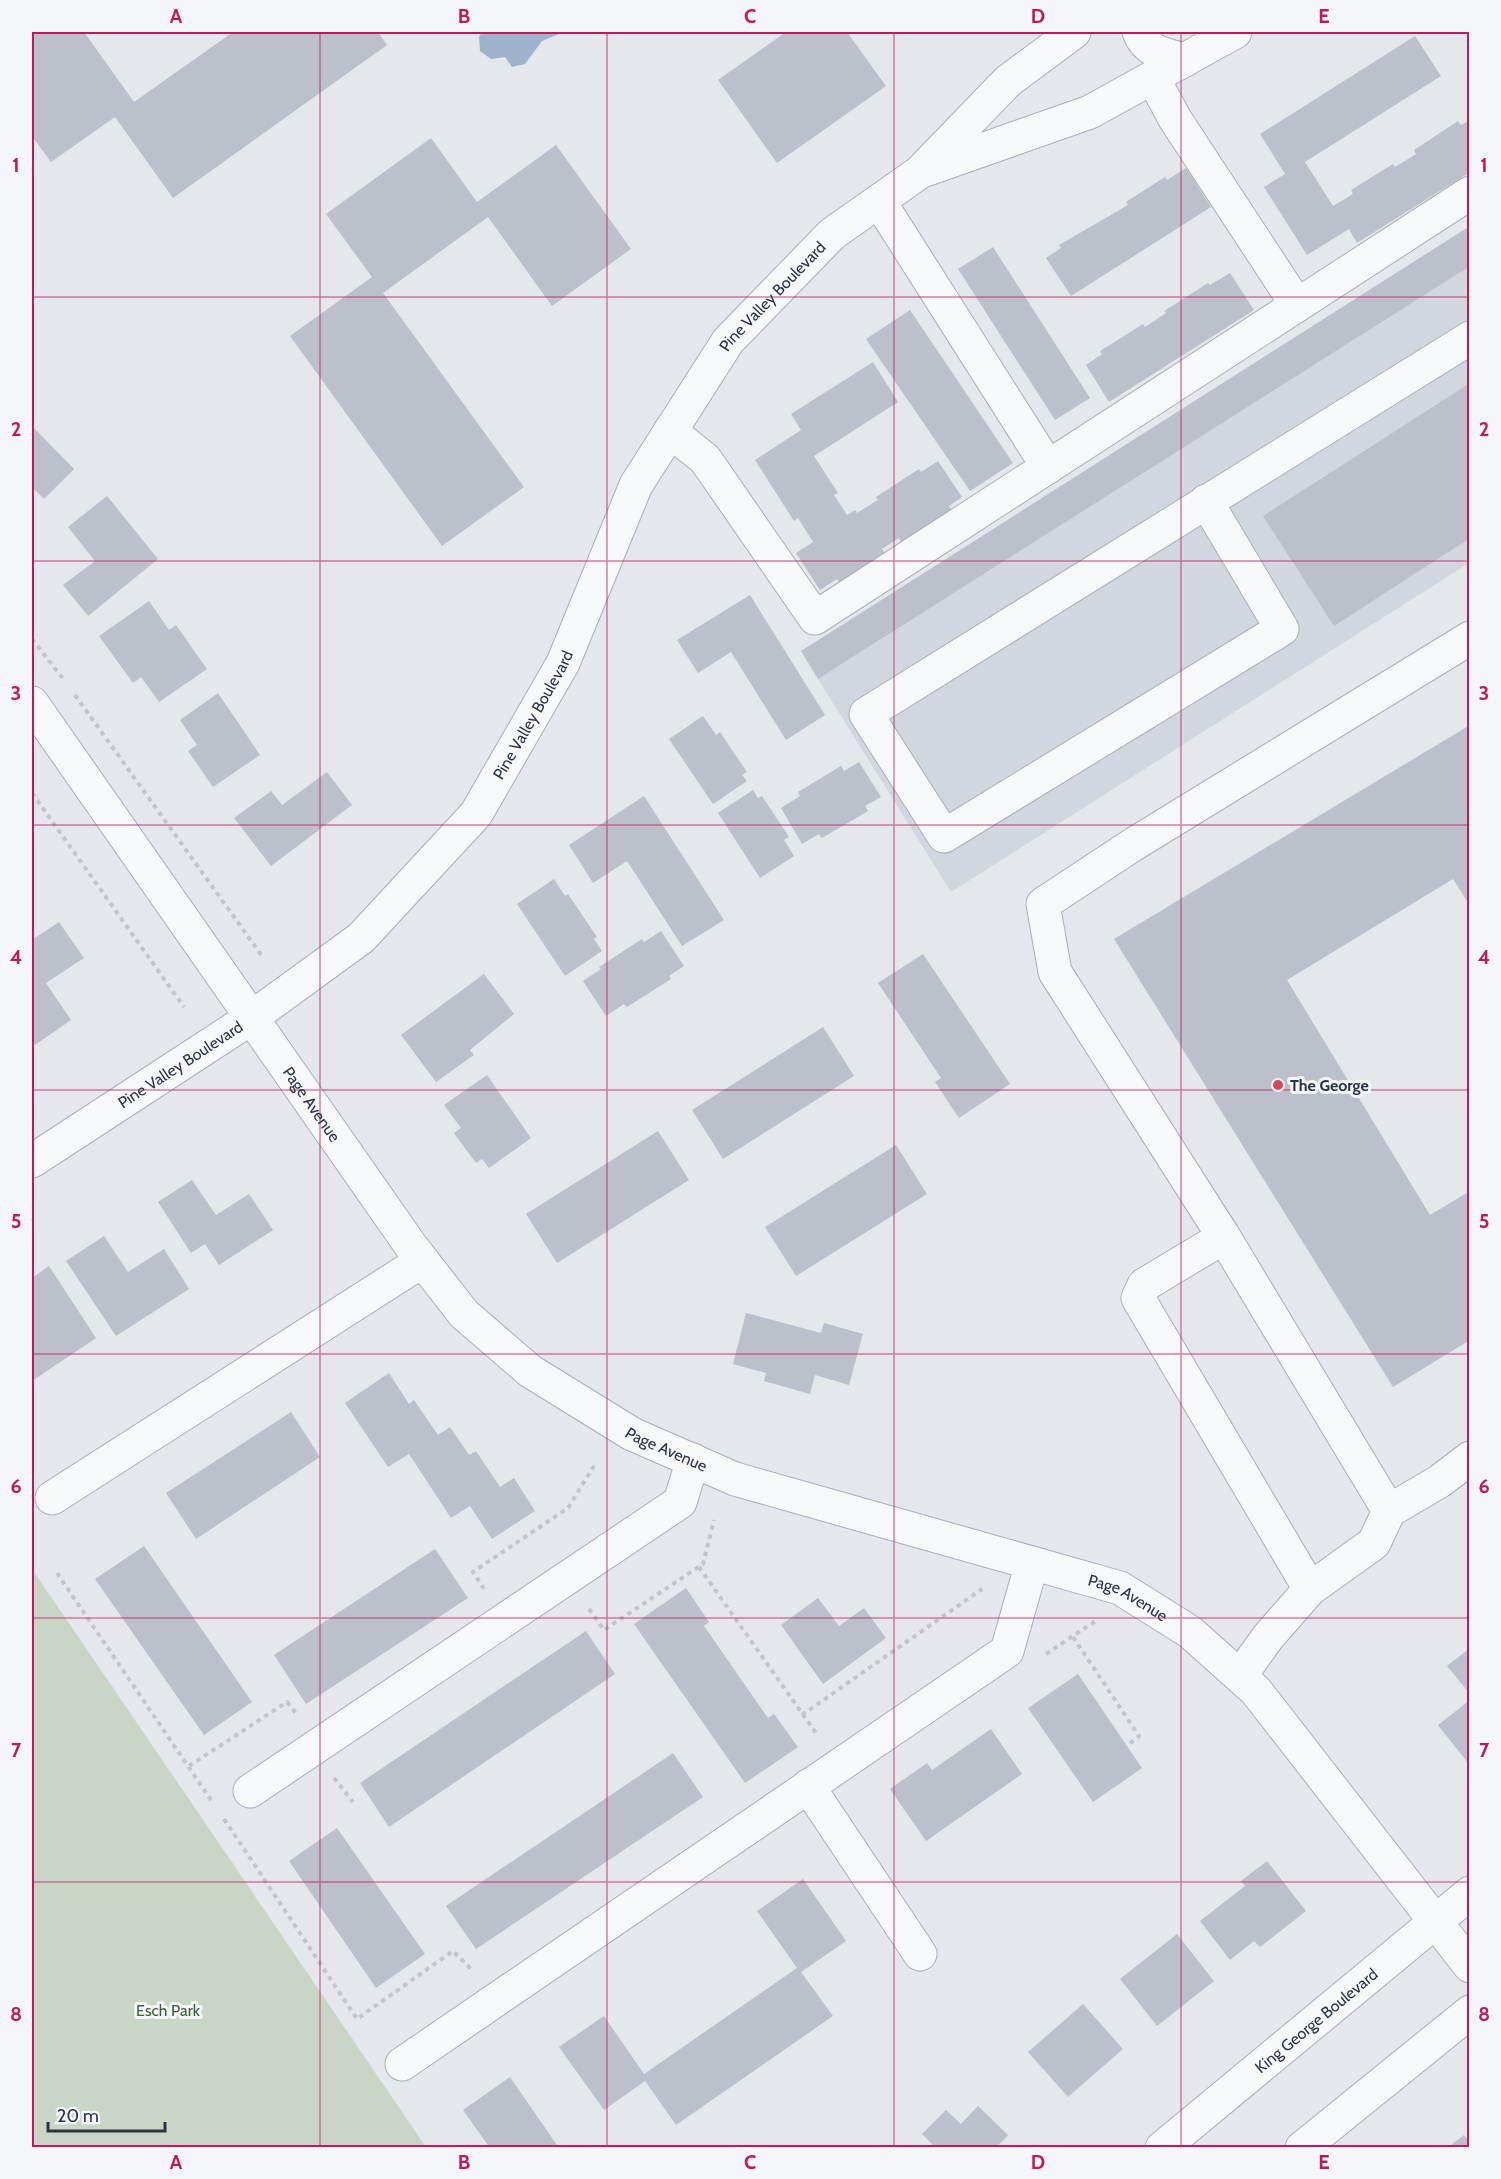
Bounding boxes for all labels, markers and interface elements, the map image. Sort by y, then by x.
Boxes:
text: A [170,4,183,28]
text: B [458,4,470,28]
text: C [744,4,756,28]
text: D [1031,4,1045,28]
text: E [1318,4,1330,28]
text: 1 [12,153,20,177]
text: 1 [1480,153,1488,177]
street label: Pine Valley Boulevard [715,237,829,354]
text: 2 [11,417,21,441]
text: 2 [1479,417,1489,441]
street label: Pine Valley Boulevard [489,648,577,783]
text: 3 [11,681,21,705]
text: 3 [1479,681,1489,705]
text: 4 [10,945,22,969]
text: 4 [1478,945,1490,969]
street label: Pine Valley Boulevard [114,1017,246,1112]
street label: Page Avenue [279,1063,345,1145]
place label: The George [1290,1076,1369,1095]
marker: The George [1271,1078,1285,1092]
text: 5 [11,1209,21,1233]
text: 5 [1479,1209,1489,1233]
street label: Page Avenue [622,1423,710,1475]
text: 6 [10,1474,22,1498]
text: 6 [1478,1474,1490,1498]
street label: Page Avenue [1086,1570,1171,1625]
text: 7 [11,1738,22,1762]
text: 7 [1479,1738,1490,1762]
street label: King George Boulevard [1251,1964,1381,2077]
park label: Esch Park [136,2001,201,2020]
text: 8 [10,2002,22,2026]
text: 8 [1478,2002,1490,2026]
scale bar [48,2095,165,2133]
text: 20 m [57,2105,99,2127]
text: A [170,2150,183,2174]
text: B [458,2150,470,2174]
text: C [744,2150,756,2174]
text: D [1031,2150,1045,2174]
text: E [1318,2150,1330,2174]

